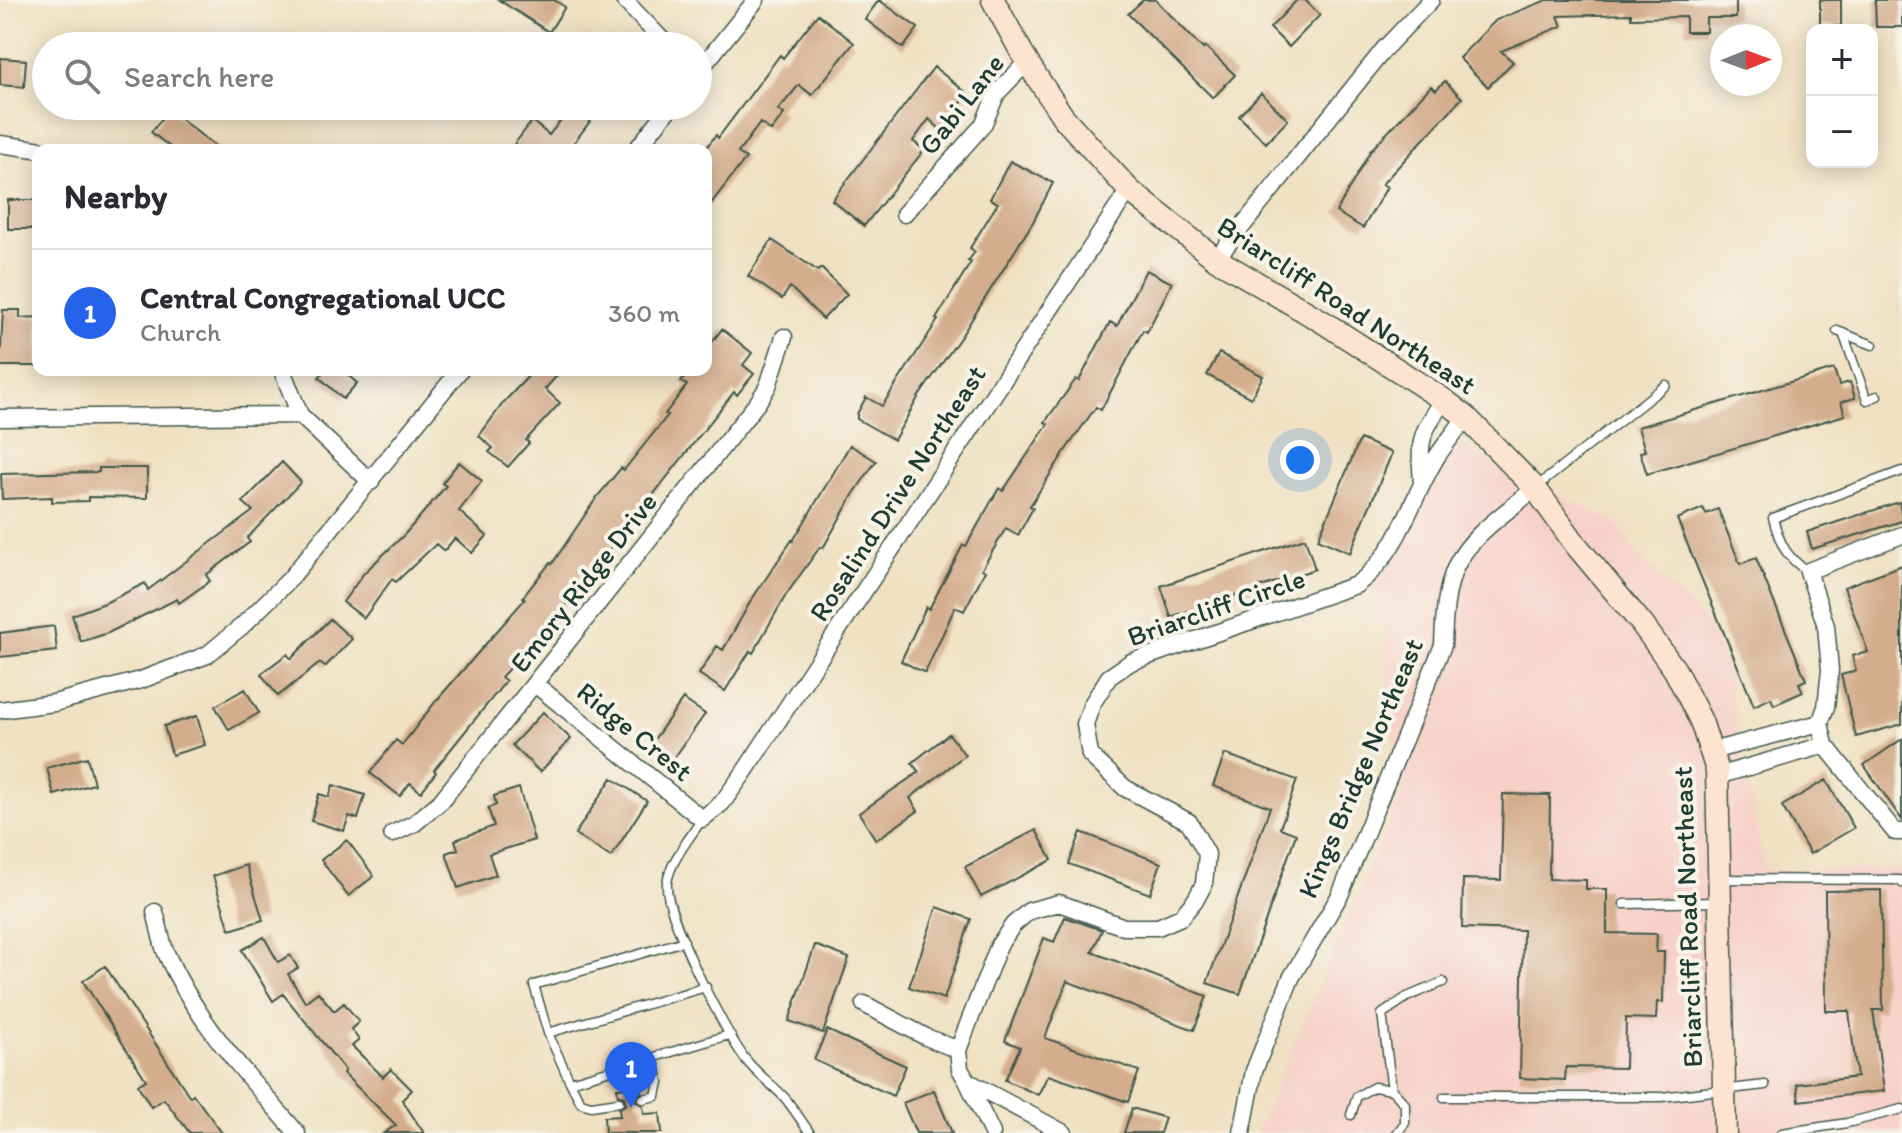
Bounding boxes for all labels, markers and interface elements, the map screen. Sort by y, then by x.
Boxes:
north arrow [1710,24,1782,96]
map controls [1806,24,1878,168]
button: + [1806,24,1878,96]
search box [32,32,712,120]
street label: Gabi Lane [911,47,1011,161]
icon: search [60,54,104,98]
text: Search here [124,58,274,95]
button: − [1806,96,1878,168]
text: Nearby [64,176,167,217]
street label: Briarcliff Road Northeast [1211,209,1483,401]
text: Central Congregational UCC [140,279,506,316]
text: 1 [84,297,96,329]
text: 360 m [608,297,680,329]
text: Church [140,316,221,348]
street label: Rosalind Drive Northeast [801,359,993,627]
your location [1280,440,1320,480]
street label: Emory Ridge Drive [502,485,664,679]
street label: Briarcliff Circle [1123,561,1309,653]
street label: Kings Bridge Northeast [1290,633,1430,903]
street label: Ridge Crest [570,674,700,788]
street label: Briarcliff Road Northeast [1665,766,1709,1068]
pin: 1 [605,1042,657,1108]

